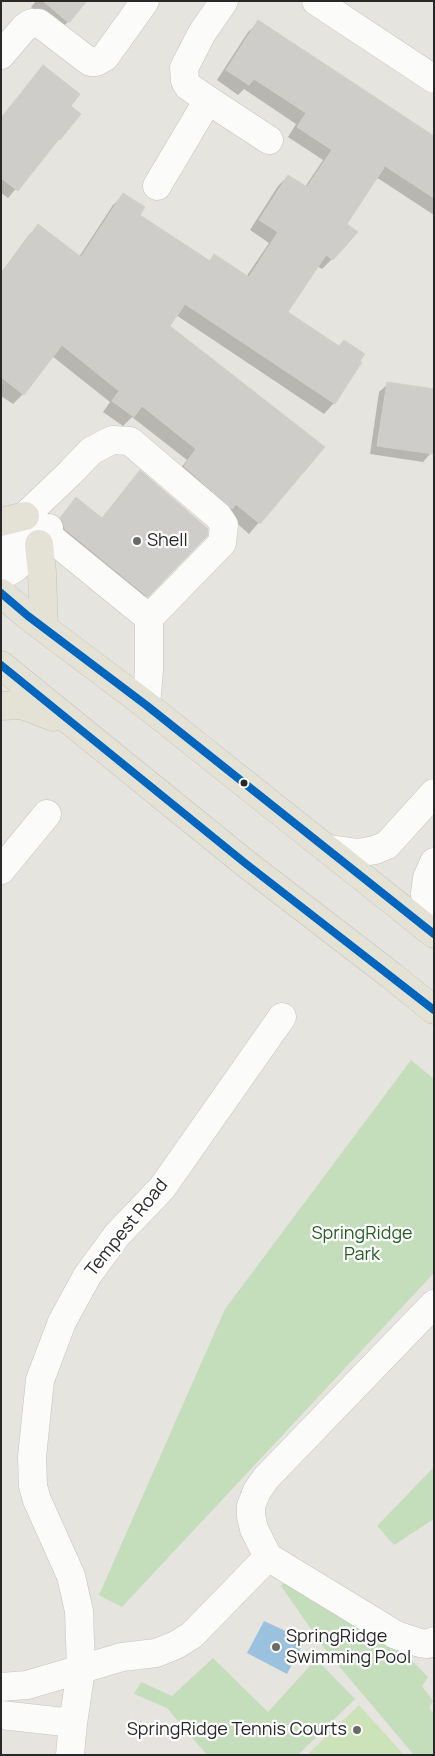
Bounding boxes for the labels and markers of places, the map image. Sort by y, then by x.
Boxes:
place label: Shell [147,530,188,552]
marker: Shell [131,535,143,547]
unlabelled marker [239,778,249,788]
place label: SpringRidge Swimming Pool [286,1626,411,1668]
marker: SpringRidge Swimming Pool [270,1641,282,1653]
place label: SpringRidge Tennis Courts [127,1719,347,1741]
marker: SpringRidge Tennis Courts [351,1724,363,1736]

